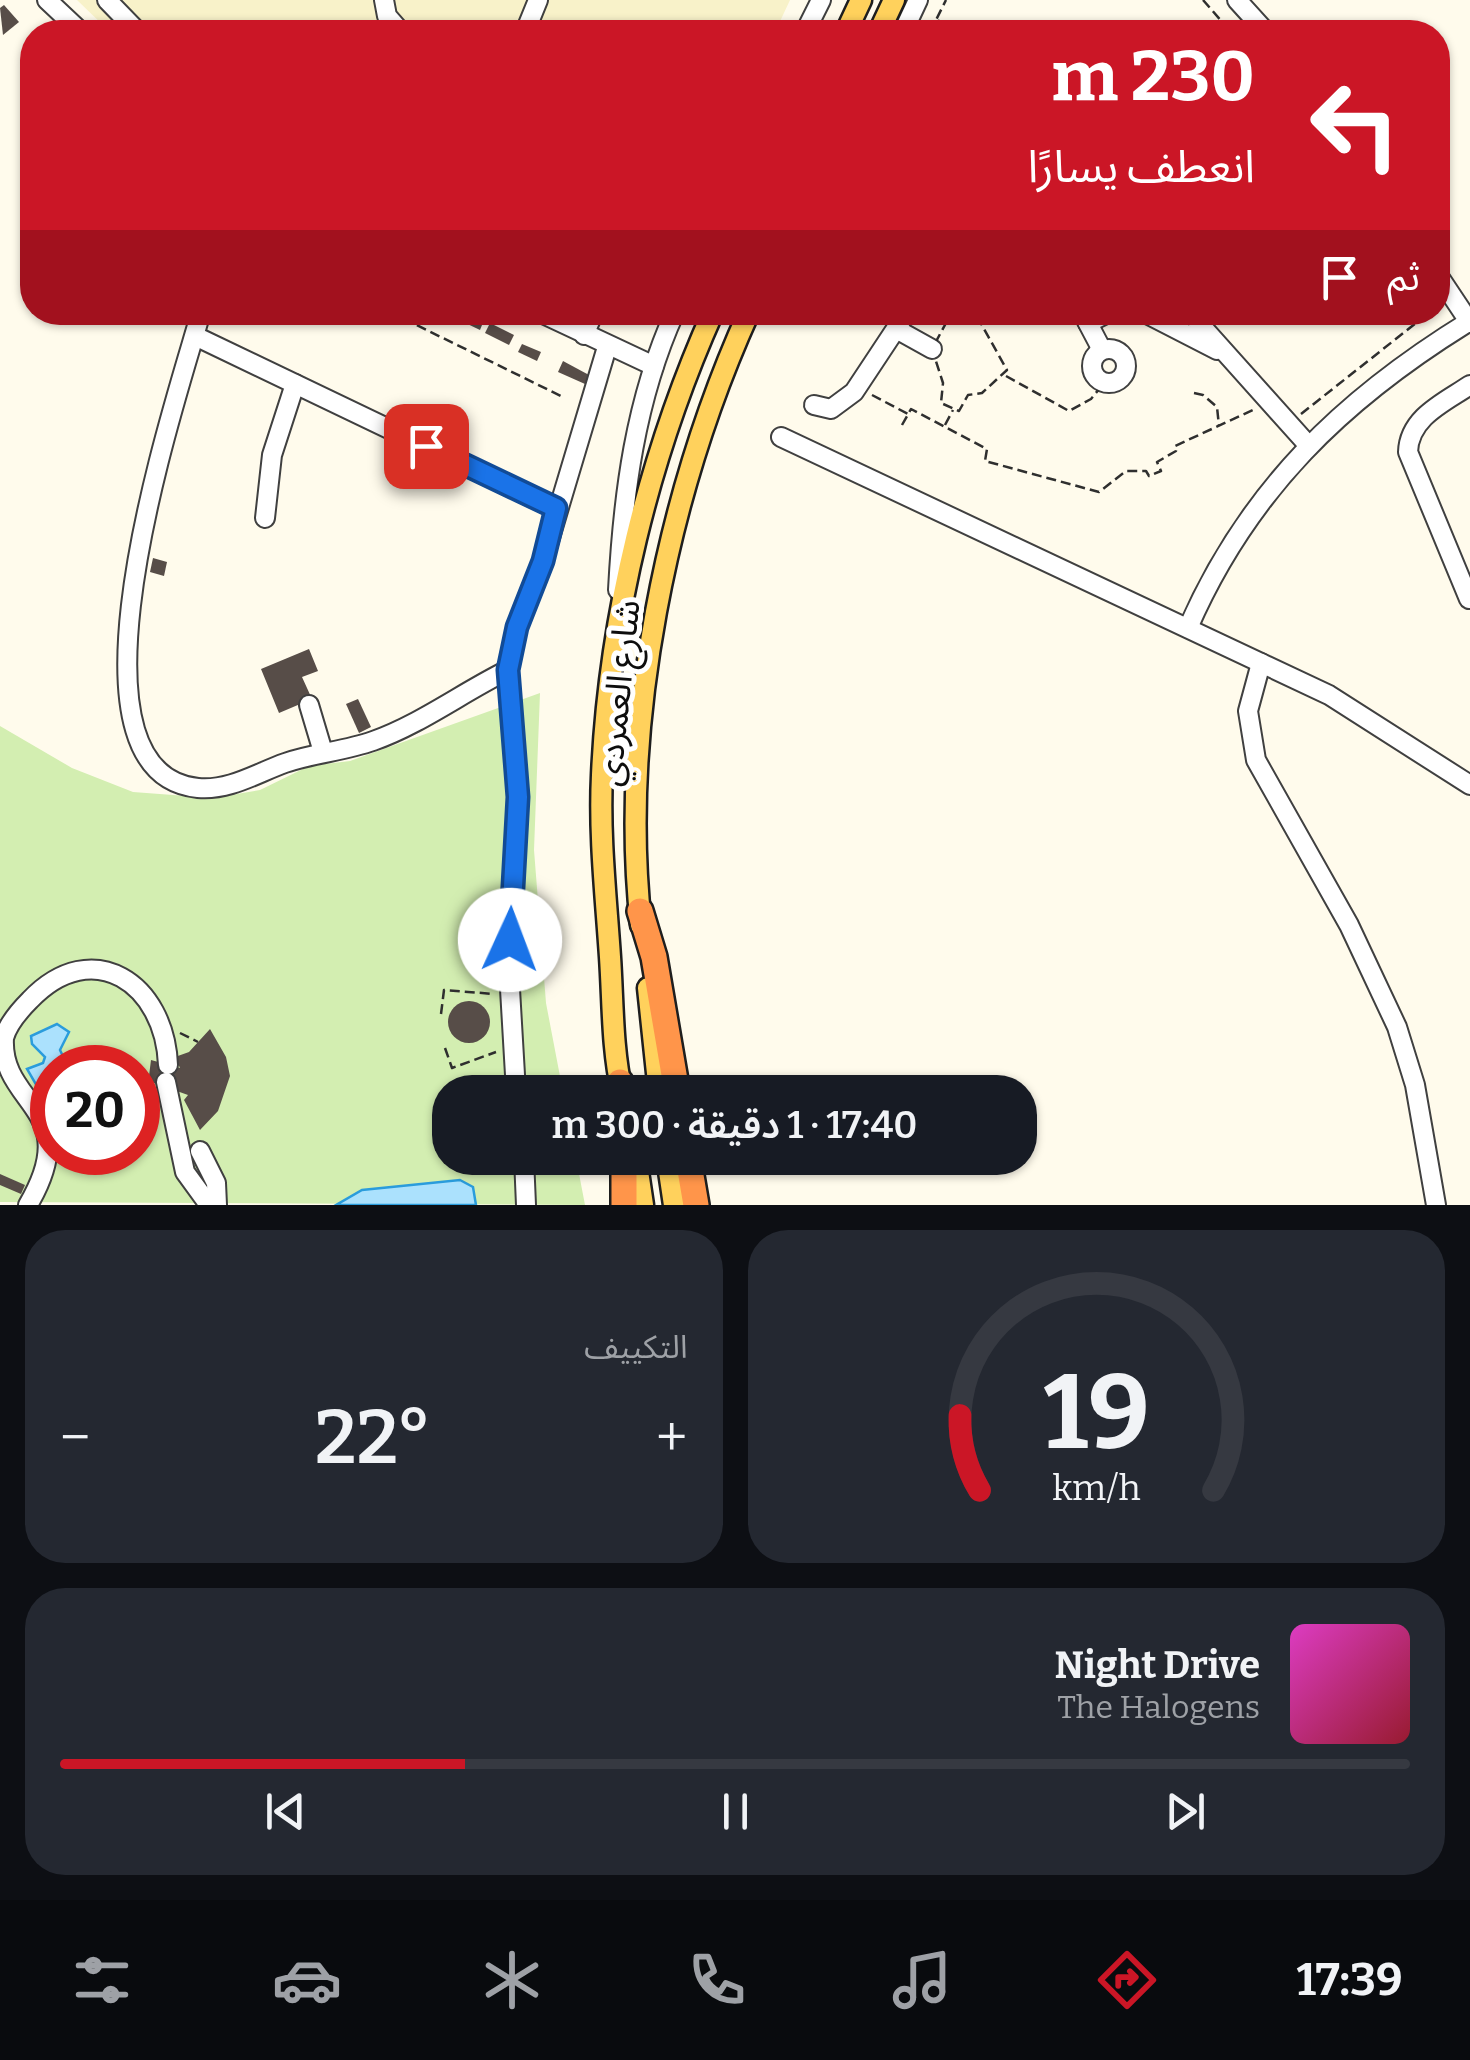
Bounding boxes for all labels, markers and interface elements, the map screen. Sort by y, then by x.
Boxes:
text: 230 m [1051,35,1255,119]
icon: left [1290,60,1420,190]
text: انعطف يسارًا [1027,140,1255,194]
icon: arrive [1312,250,1367,305]
text: ثم [1387,254,1420,300]
pin [384,404,469,489]
icon: arrive [399,419,454,474]
street label: شارع العمردي [587,598,655,789]
position arrow [458,888,562,992]
speed limit sign: 20 [30,1045,160,1175]
text: 17:40 · 1 دقيقة · 300 m [552,1102,917,1148]
text: التكييف [584,1328,688,1366]
text: 19 [1043,1351,1149,1476]
text: 22° [315,1393,432,1483]
text: − [60,1405,90,1471]
text: + [656,1405,687,1471]
text: km/h [1052,1467,1140,1509]
text: Night Drive [1054,1642,1260,1688]
text: The Halogens [1057,1688,1260,1726]
icon: previous [258,1784,313,1839]
icon: pause [708,1784,763,1839]
icon: next [1158,1784,1213,1839]
icon: filters [67,1945,137,2015]
icon: car [272,1945,342,2015]
icon: climate [477,1945,547,2015]
icon: phone [682,1945,752,2015]
icon: music [887,1945,957,2015]
icon: directions [1092,1945,1162,2015]
text: 17:39 [1296,1953,1403,2007]

